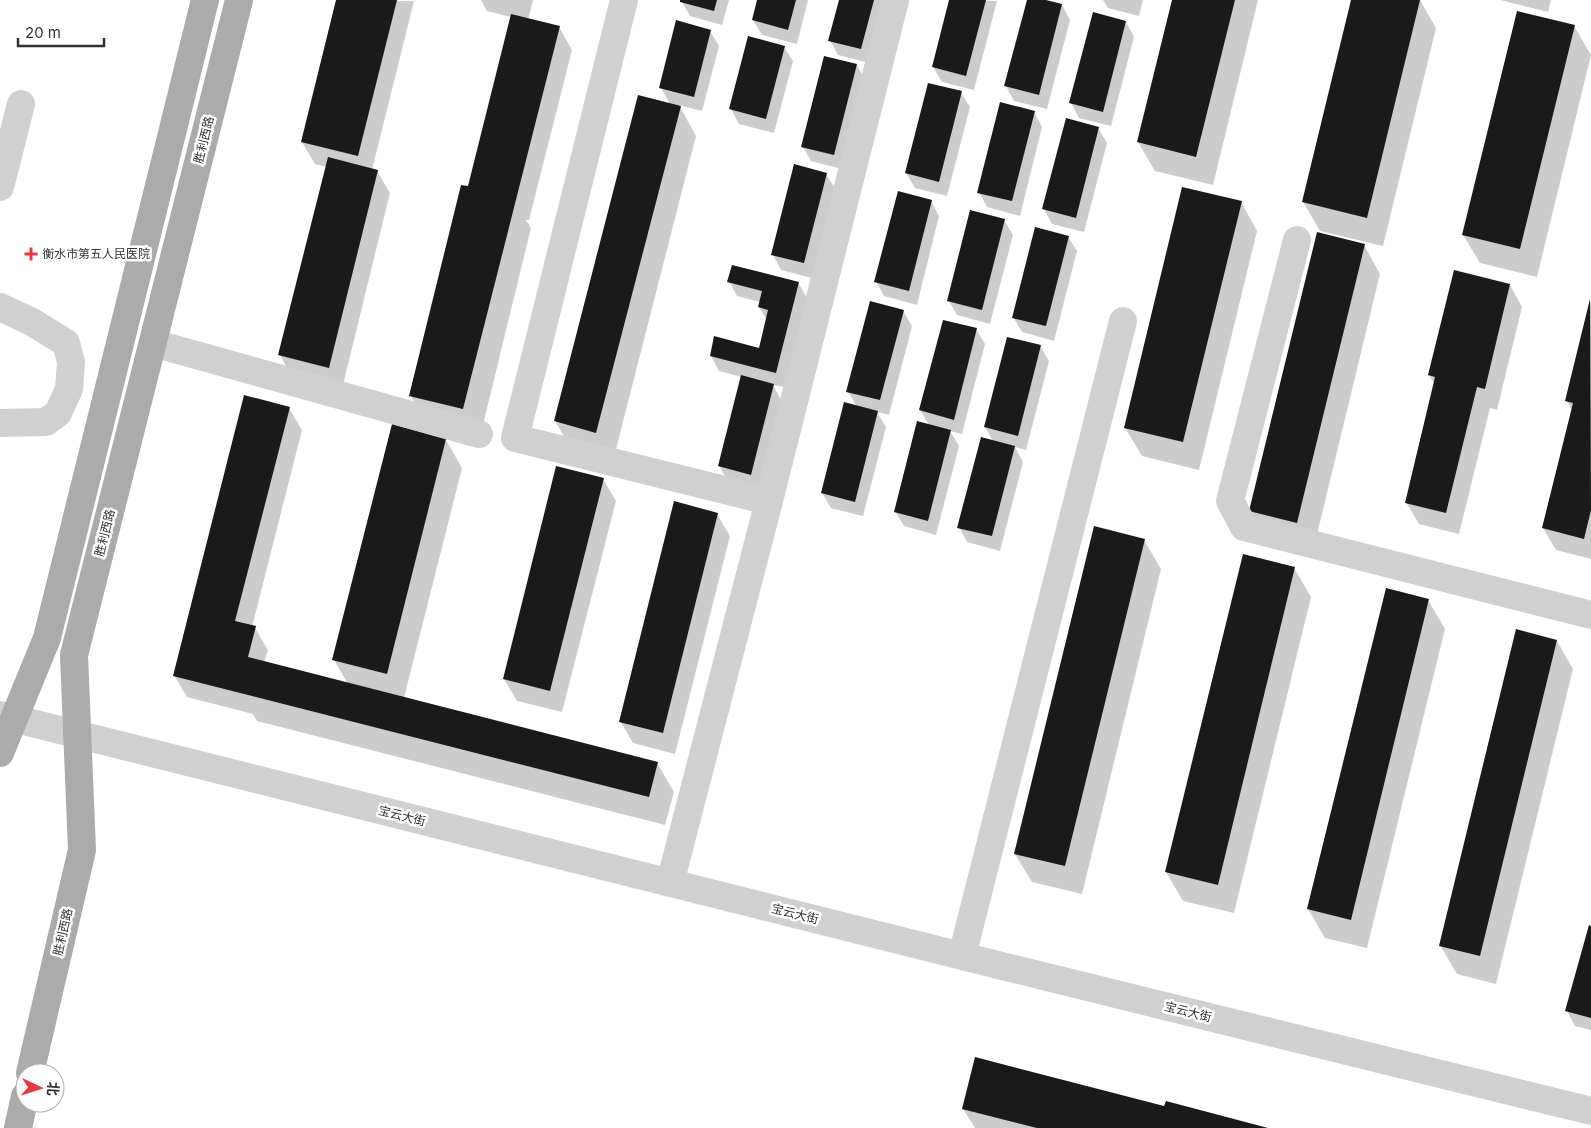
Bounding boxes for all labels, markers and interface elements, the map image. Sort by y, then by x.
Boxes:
scale bar [18,15,104,47]
text: 20 m [25,23,61,42]
street label: 胜利西路 [190,115,217,165]
place label: 衡水市第五人民医院 [42,246,150,261]
marker: 衡水市第五人民医院 [24,247,38,261]
street label: 胜利西路 [91,508,118,558]
street label: 宝云大街 [377,802,427,829]
street label: 宝云大街 [770,900,820,927]
street label: 胜利西路 [50,907,75,957]
street label: 宝云大街 [1163,998,1213,1025]
north arrow [15,1063,65,1113]
text: 北 [44,1081,62,1097]

